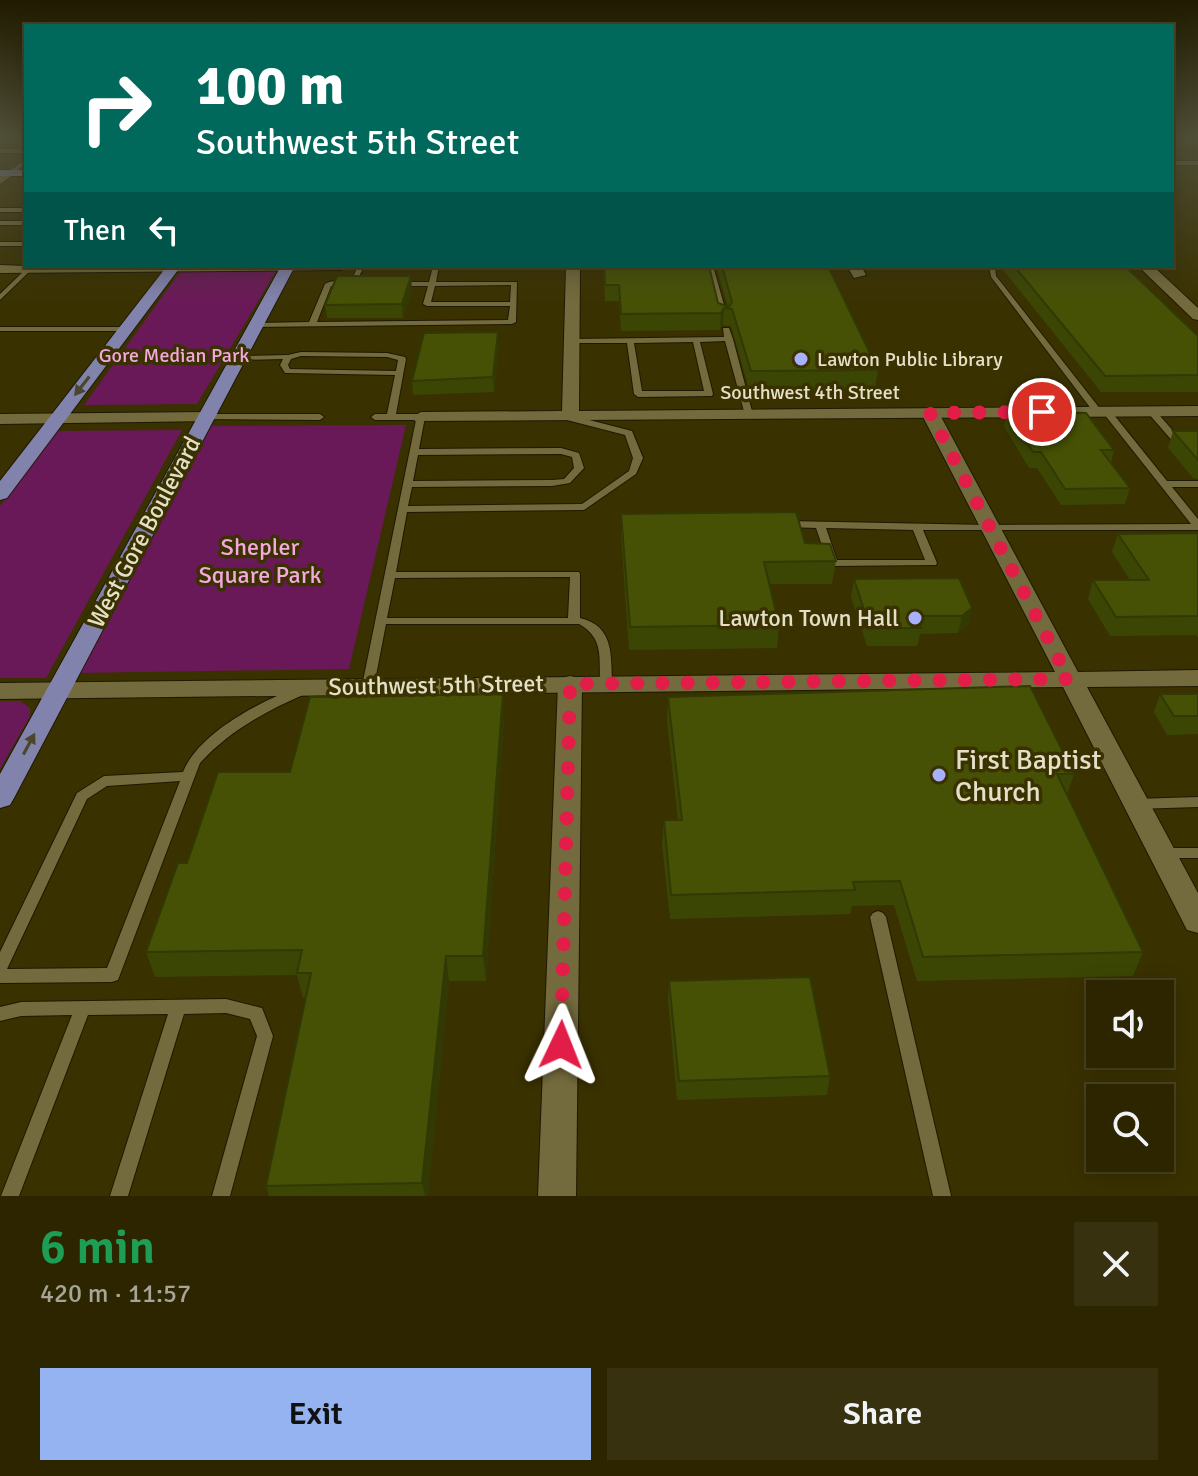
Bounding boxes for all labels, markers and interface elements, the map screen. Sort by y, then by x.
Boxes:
text: 100 m [196,51,344,120]
icon: right [64,56,168,160]
text: Southwest 5th Street [196,120,519,165]
icon: left [142,208,186,252]
text: Then [64,212,126,249]
park label: Gore Median Park [99,343,249,368]
place label: Lawton Public Library [817,347,1003,372]
marker: Lawton Public Library [792,350,810,368]
one-way arrow [75,376,91,396]
pin [1008,378,1076,446]
street label: Southwest 4th Street [720,380,900,405]
icon: arrive [1020,390,1064,434]
street label: West Gore Boulevard [81,431,207,633]
park label: Shepler Square Park [198,532,322,590]
place label: Lawton Town Hall [718,603,899,633]
marker: Lawton Town Hall [906,609,924,627]
street label: Southwest 5th Street [328,668,544,702]
one-way arrow [21,733,35,755]
place label: First Baptist Church [955,743,1102,809]
marker: First Baptist Church [930,766,948,784]
map controls [1086,980,1174,1172]
button: sound [1086,980,1174,1068]
position arrow [519,1003,603,1087]
button: search [1086,1084,1174,1172]
text: 6 min [40,1218,155,1277]
button: close [1074,1222,1158,1306]
text: 420 m · 11:57 [40,1278,191,1310]
button: Exit [40,1368,591,1460]
button: Share [607,1368,1158,1460]

